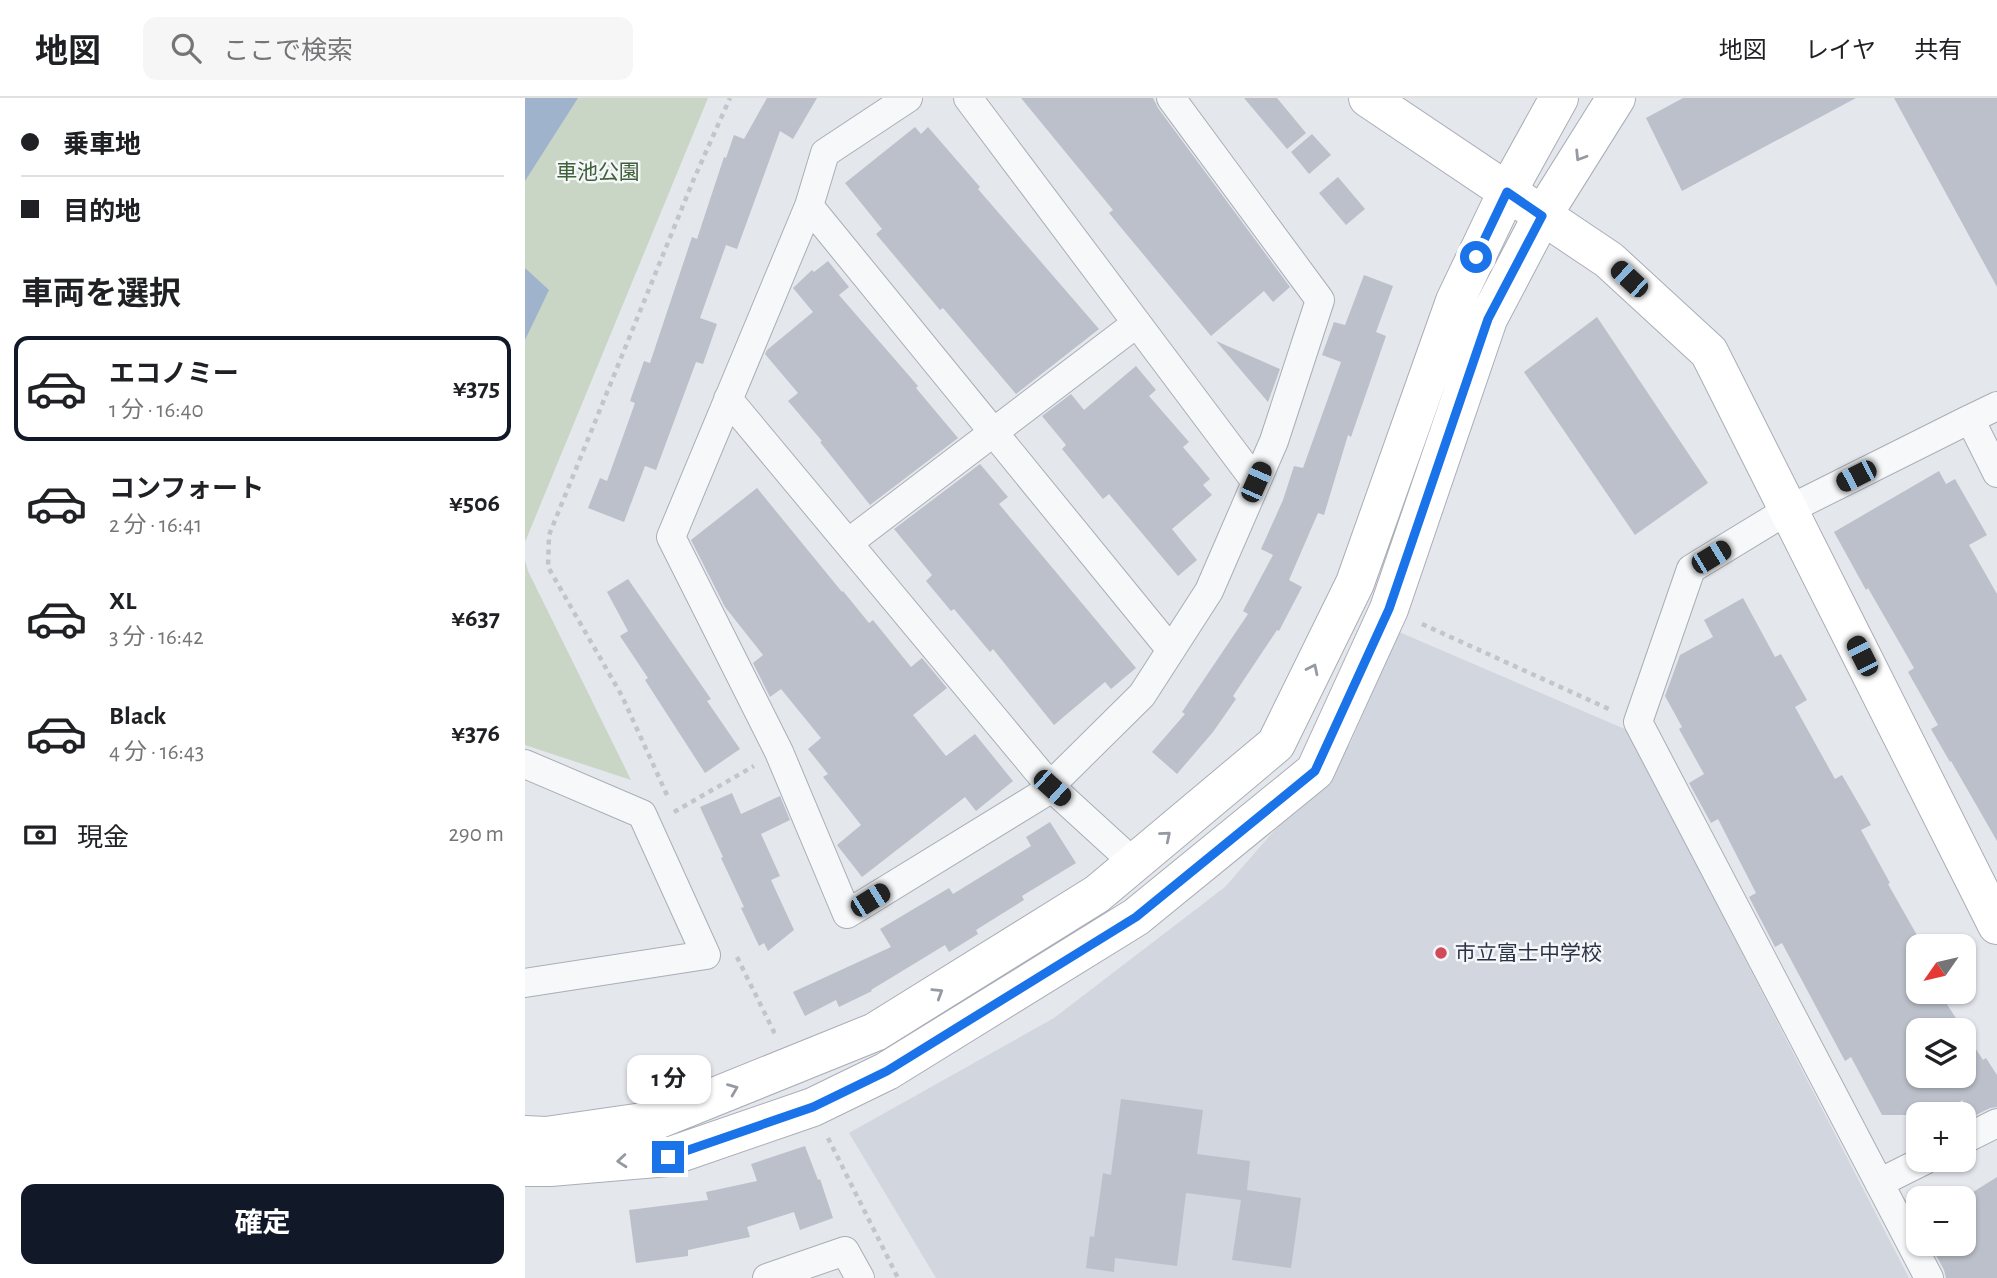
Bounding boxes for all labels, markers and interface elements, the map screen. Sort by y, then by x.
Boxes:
search box [143,17,633,80]
icon: search [167,29,205,67]
text: 地図 [35,36,101,69]
text: ここで検索 [223,38,353,64]
text: 地図 [1719,39,1767,63]
text: レイヤ [1805,39,1876,63]
text: 共有 [1914,39,1962,63]
text: 乗車地 [63,132,141,158]
one-way arrow [1575,148,1588,161]
park label: 車池公園 [556,161,640,183]
text: 目的地 [63,199,141,225]
route start [1460,241,1492,273]
car [1607,257,1652,301]
text: 車両を選択 [21,278,181,310]
icon: car [25,357,88,420]
text: エコノミー [109,361,239,387]
text: ¥375 [453,375,500,401]
text: 1 分 · 16:40 [109,399,204,422]
car [1833,457,1880,495]
car [1238,459,1275,505]
icon: car [25,472,88,535]
text: コンフォート [109,476,264,502]
text: ¥506 [449,490,500,516]
text: 2 分 · 16:41 [109,514,202,537]
car [1688,537,1735,577]
icon: car [25,587,88,650]
text: XL [109,588,136,614]
text: ¥637 [451,605,500,631]
text: 3 分 · 16:42 [109,626,204,649]
car [1844,633,1881,679]
one-way arrow [1304,664,1318,676]
icon: car [25,702,88,765]
text: Black [109,703,166,729]
text: ¥376 [451,720,500,746]
text: 4 分 · 16:43 [109,741,204,764]
car [1030,766,1075,810]
icon: cash [21,816,59,854]
text: 290 m [448,823,504,846]
text: 現金 [77,825,129,851]
one-way arrow [1157,832,1170,844]
car [847,880,894,920]
north arrow [1906,934,1976,1004]
map controls [1906,934,1976,1256]
place label: 市立富士中学校 [1455,942,1602,964]
marker: 市立富士中学校 [1433,945,1449,961]
one-way arrow [931,988,944,1001]
button: layers [1906,1018,1976,1088]
callout: 1 分 [626,1056,710,1104]
text: 1 分 [652,1068,686,1091]
one-way arrow [727,1084,739,1098]
button: + [1906,1102,1976,1172]
route end [652,1141,684,1173]
one-way arrow [616,1153,627,1168]
button: 確定 [21,1184,504,1264]
button: − [1906,1186,1976,1256]

